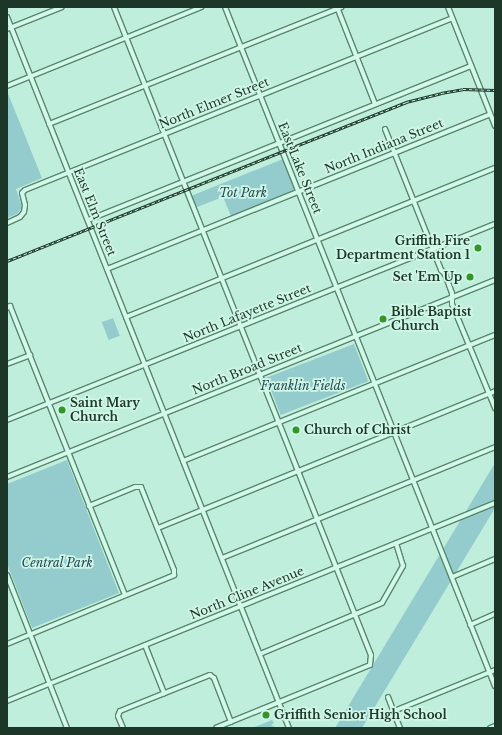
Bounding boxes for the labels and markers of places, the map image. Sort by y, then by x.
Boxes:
place label: Griffith Fire Department Station 1 [336,234,470,262]
marker: Griffith Fire Department Station 1 [473,243,483,253]
place label: Set 'Em Up [392,270,462,284]
marker: Set 'Em Up [465,272,475,282]
place label: Bible Baptist Church [391,305,471,333]
marker: Bible Baptist Church [378,314,388,324]
place label: Saint Mary Church [70,396,140,424]
marker: Saint Mary Church [57,405,67,415]
place label: Church of Christ [304,423,411,437]
marker: Church of Christ [291,425,301,435]
place label: Griffith Senior High School [274,708,447,722]
marker: Griffith Senior High School [261,710,271,720]

